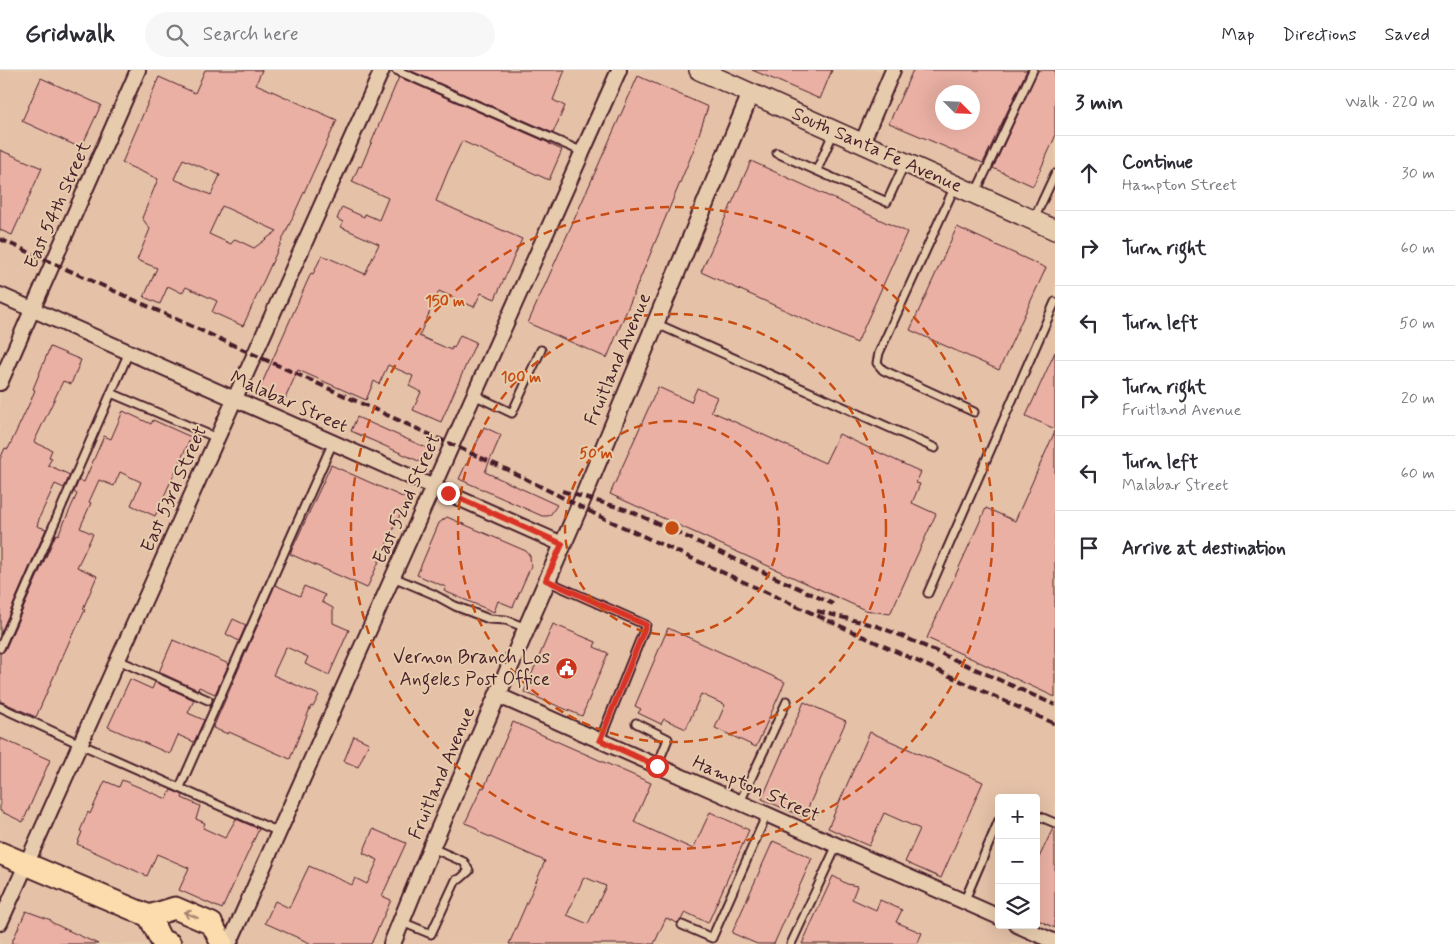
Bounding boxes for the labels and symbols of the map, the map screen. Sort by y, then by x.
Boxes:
north arrow [935,85,980,130]
street label: South Santa Fe Avenue [788,101,966,199]
street label: East 54th Street [19,137,97,273]
street label: Fruitland Avenue [579,289,657,429]
text: 150 m [425,292,465,312]
street label: Malabar Street [226,365,352,439]
text: 100 m [501,368,541,388]
street label: East 53rd Street [135,422,213,556]
street label: East 52nd Street [367,430,447,568]
text: 50 m [579,444,613,464]
route end [437,482,460,505]
centre of rings [663,519,681,537]
place label: Vernon Branch Los Angeles Post Office [393,645,550,695]
public building icon: Vernon Branch Los Angeles Post Office [554,656,578,680]
street label: Fruitland Avenue [403,703,481,843]
street label: Hampton Street [688,750,824,828]
route start [646,755,669,778]
one-way arrow [184,910,199,920]

